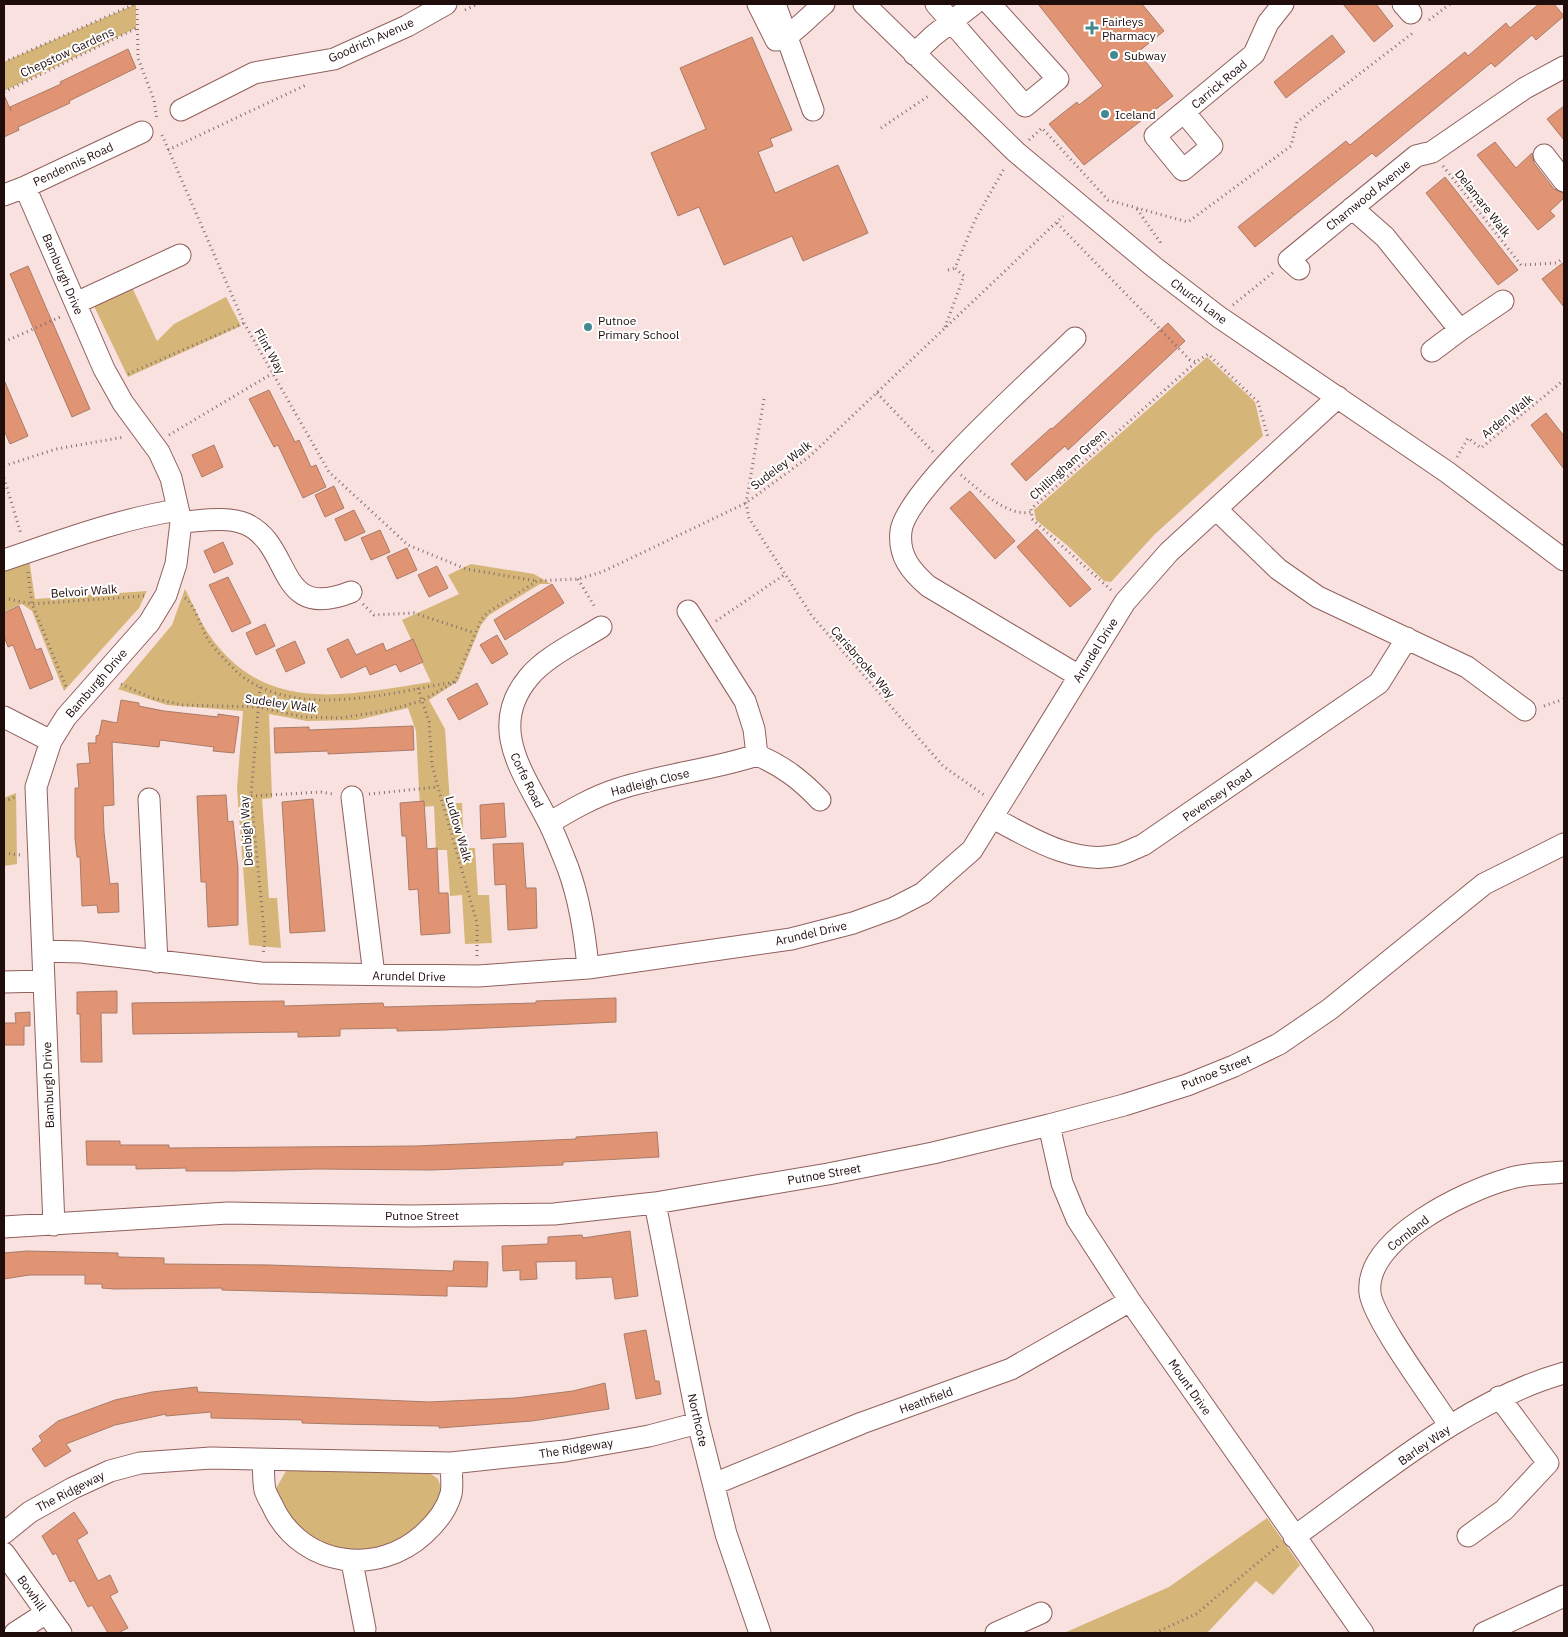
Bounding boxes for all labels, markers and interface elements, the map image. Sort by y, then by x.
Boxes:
street label: Goodrich Avenue [326,14,416,66]
place label: Fairleys Pharmacy [1102,14,1156,43]
marker: Fairleys Pharmacy [1086,22,1098,34]
street label: Chepstow Gardens [18,24,116,80]
place label: Subway [1124,48,1166,63]
marker: Subway [1108,49,1120,61]
street label: Carrick Road [1188,56,1250,112]
place label: Iceland [1115,107,1156,122]
marker: Iceland [1099,108,1111,120]
street label: Pendennis Road [30,139,116,189]
street label: Charnwood Avenue [1323,156,1414,234]
street label: Delamare Walk [1452,166,1514,240]
street label: Bamburgh Drive [39,231,87,317]
street label: Church Lane [1168,275,1231,327]
place label: Putnoe Primary School [598,313,679,342]
marker: Putnoe Primary School [582,321,594,333]
street label: Flint Way [251,326,289,376]
street label: Arden Walk [1478,390,1536,441]
street label: Chillingham Green [1026,425,1110,503]
street label: Sudeley Walk [748,437,815,493]
street label: Belvoir Walk [50,581,119,601]
street label: Arundel Drive [1069,615,1121,685]
street label: Carisbrooke Way [828,623,898,701]
street label: Bamburgh Drive [62,645,130,721]
street label: Sudeley Walk [244,691,319,716]
street label: Corfe Road [507,750,547,810]
street label: Hadleigh Close [609,765,691,799]
street label: Pevensey Road [1179,765,1255,825]
street label: Ludlow Walk [442,794,476,864]
street label: Denbigh Way [236,795,256,867]
street label: Arundel Drive [774,917,849,949]
street label: Arundel Drive [372,968,446,984]
street label: Bamburgh Drive [39,1041,57,1128]
street label: Putnoe Street [1179,1051,1253,1093]
street label: Putnoe Street [786,1160,862,1188]
street label: Putnoe Street [385,1208,459,1223]
street label: Cornland [1384,1212,1432,1254]
street label: Mount Drive [1165,1356,1215,1418]
street label: Heathfield [897,1383,955,1417]
street label: Northcote [685,1392,711,1448]
street label: Barley Way [1395,1422,1453,1468]
street label: The Ridgeway [538,1435,614,1461]
street label: The Ridgeway [33,1467,107,1515]
street label: Bowhill [14,1572,50,1614]

